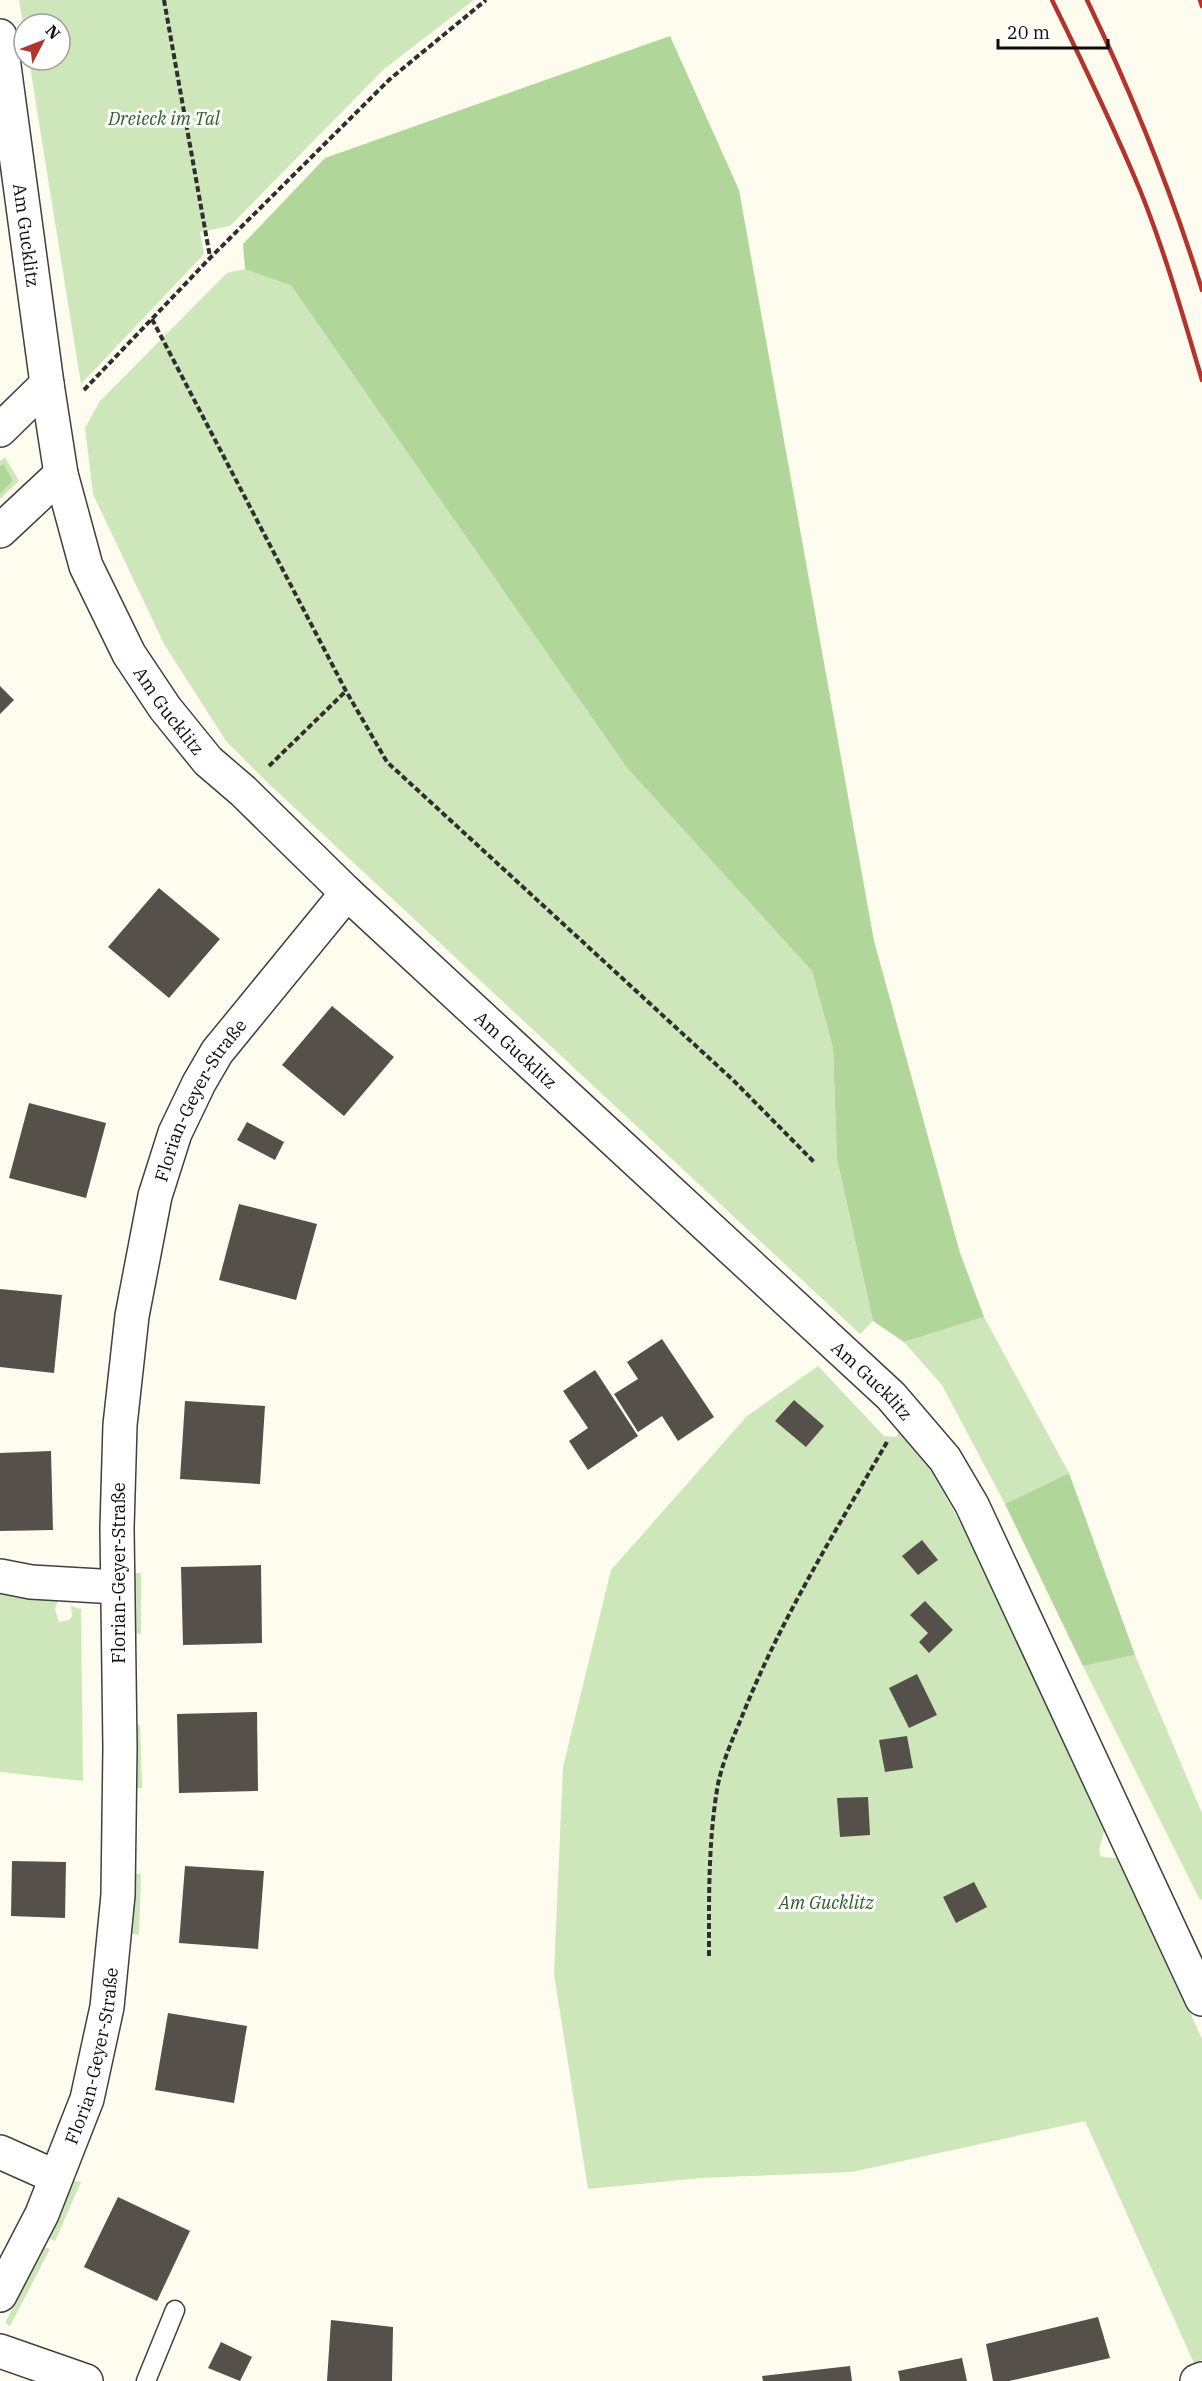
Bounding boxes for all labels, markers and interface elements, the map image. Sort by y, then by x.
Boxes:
north arrow [12,12,72,72]
scale bar [998,12,1108,50]
text: N [41,21,65,43]
text: 20 m [1007,21,1050,44]
park label: Dreieck im Tal [107,107,221,130]
street label: Am Gucklitz [9,182,45,288]
street label: Am Gucklitz [129,662,210,759]
street label: Am Gucklitz [470,1006,562,1093]
street label: Florian-Geyer-Straße [149,1014,251,1184]
street label: Am Gucklitz [827,1336,918,1425]
street label: Florian-Geyer-Straße [107,1482,130,1664]
park label: Am Gucklitz [777,1891,874,1914]
street label: Florian-Geyer-Straße [59,1966,122,2147]

